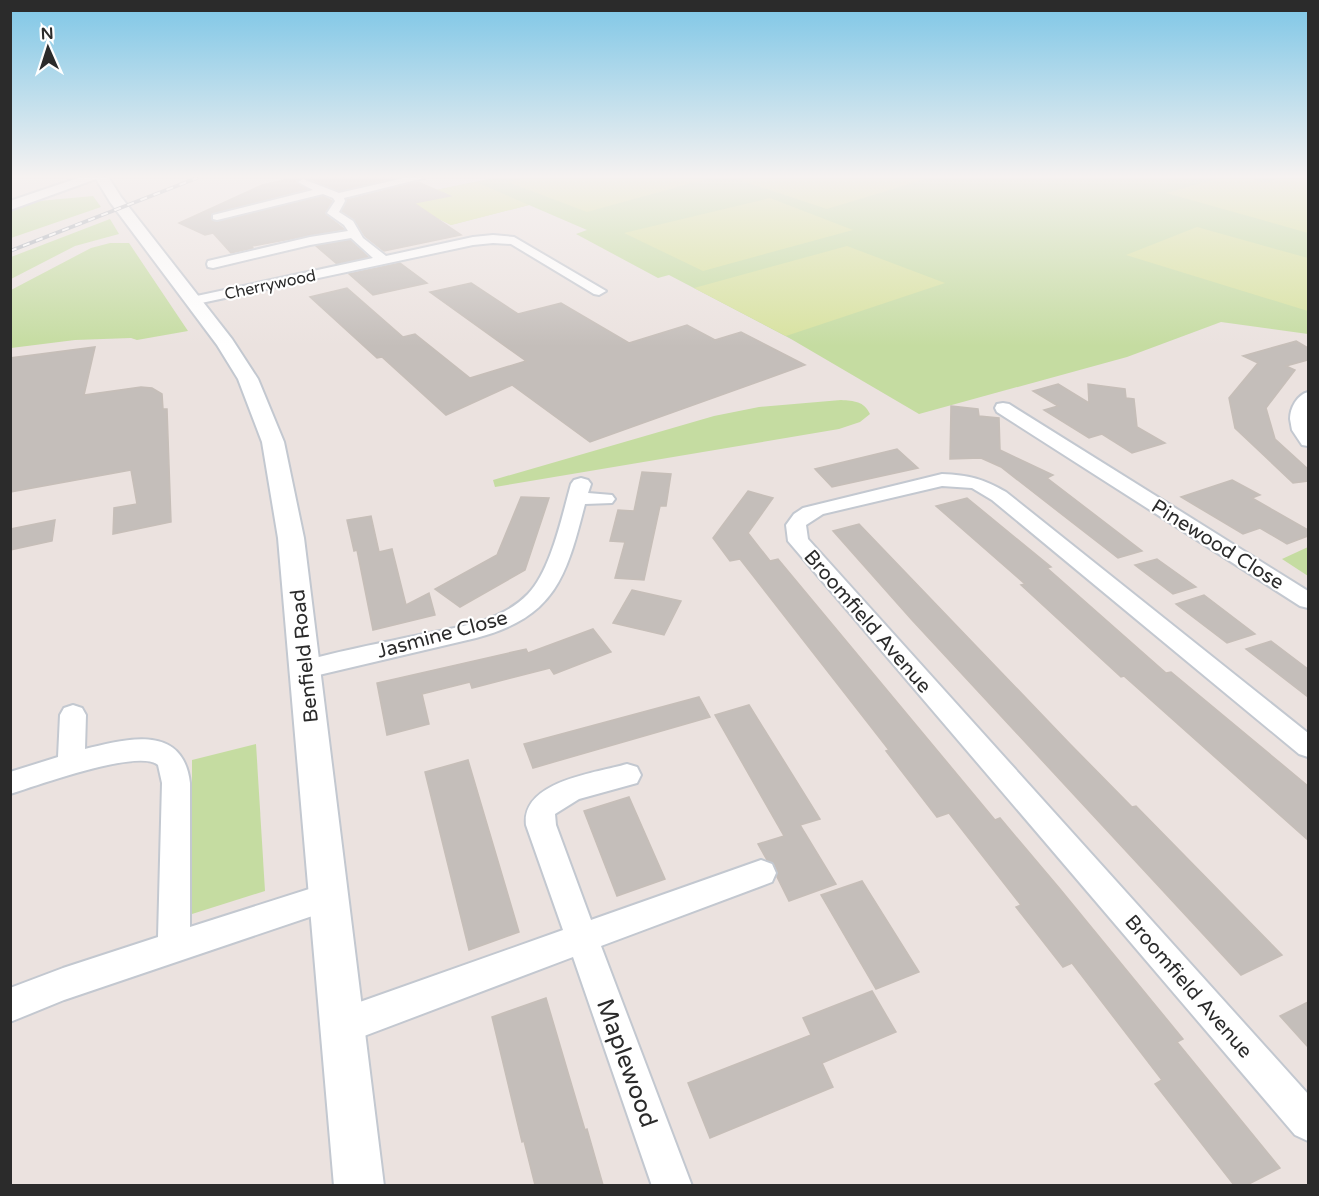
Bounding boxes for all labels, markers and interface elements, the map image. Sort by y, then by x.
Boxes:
north arrow [18,18,78,78]
text: N [40,24,54,44]
street label: Cherrywood [223,266,318,304]
street label: Pinewood Close [1147,495,1288,595]
street label: Broomfield Avenue [799,545,936,698]
street label: Benfield Road [286,588,324,724]
street label: Jasmine Close [374,606,510,664]
street label: Broomfield Avenue [1120,910,1257,1063]
street label: Maplewood [590,995,663,1131]

